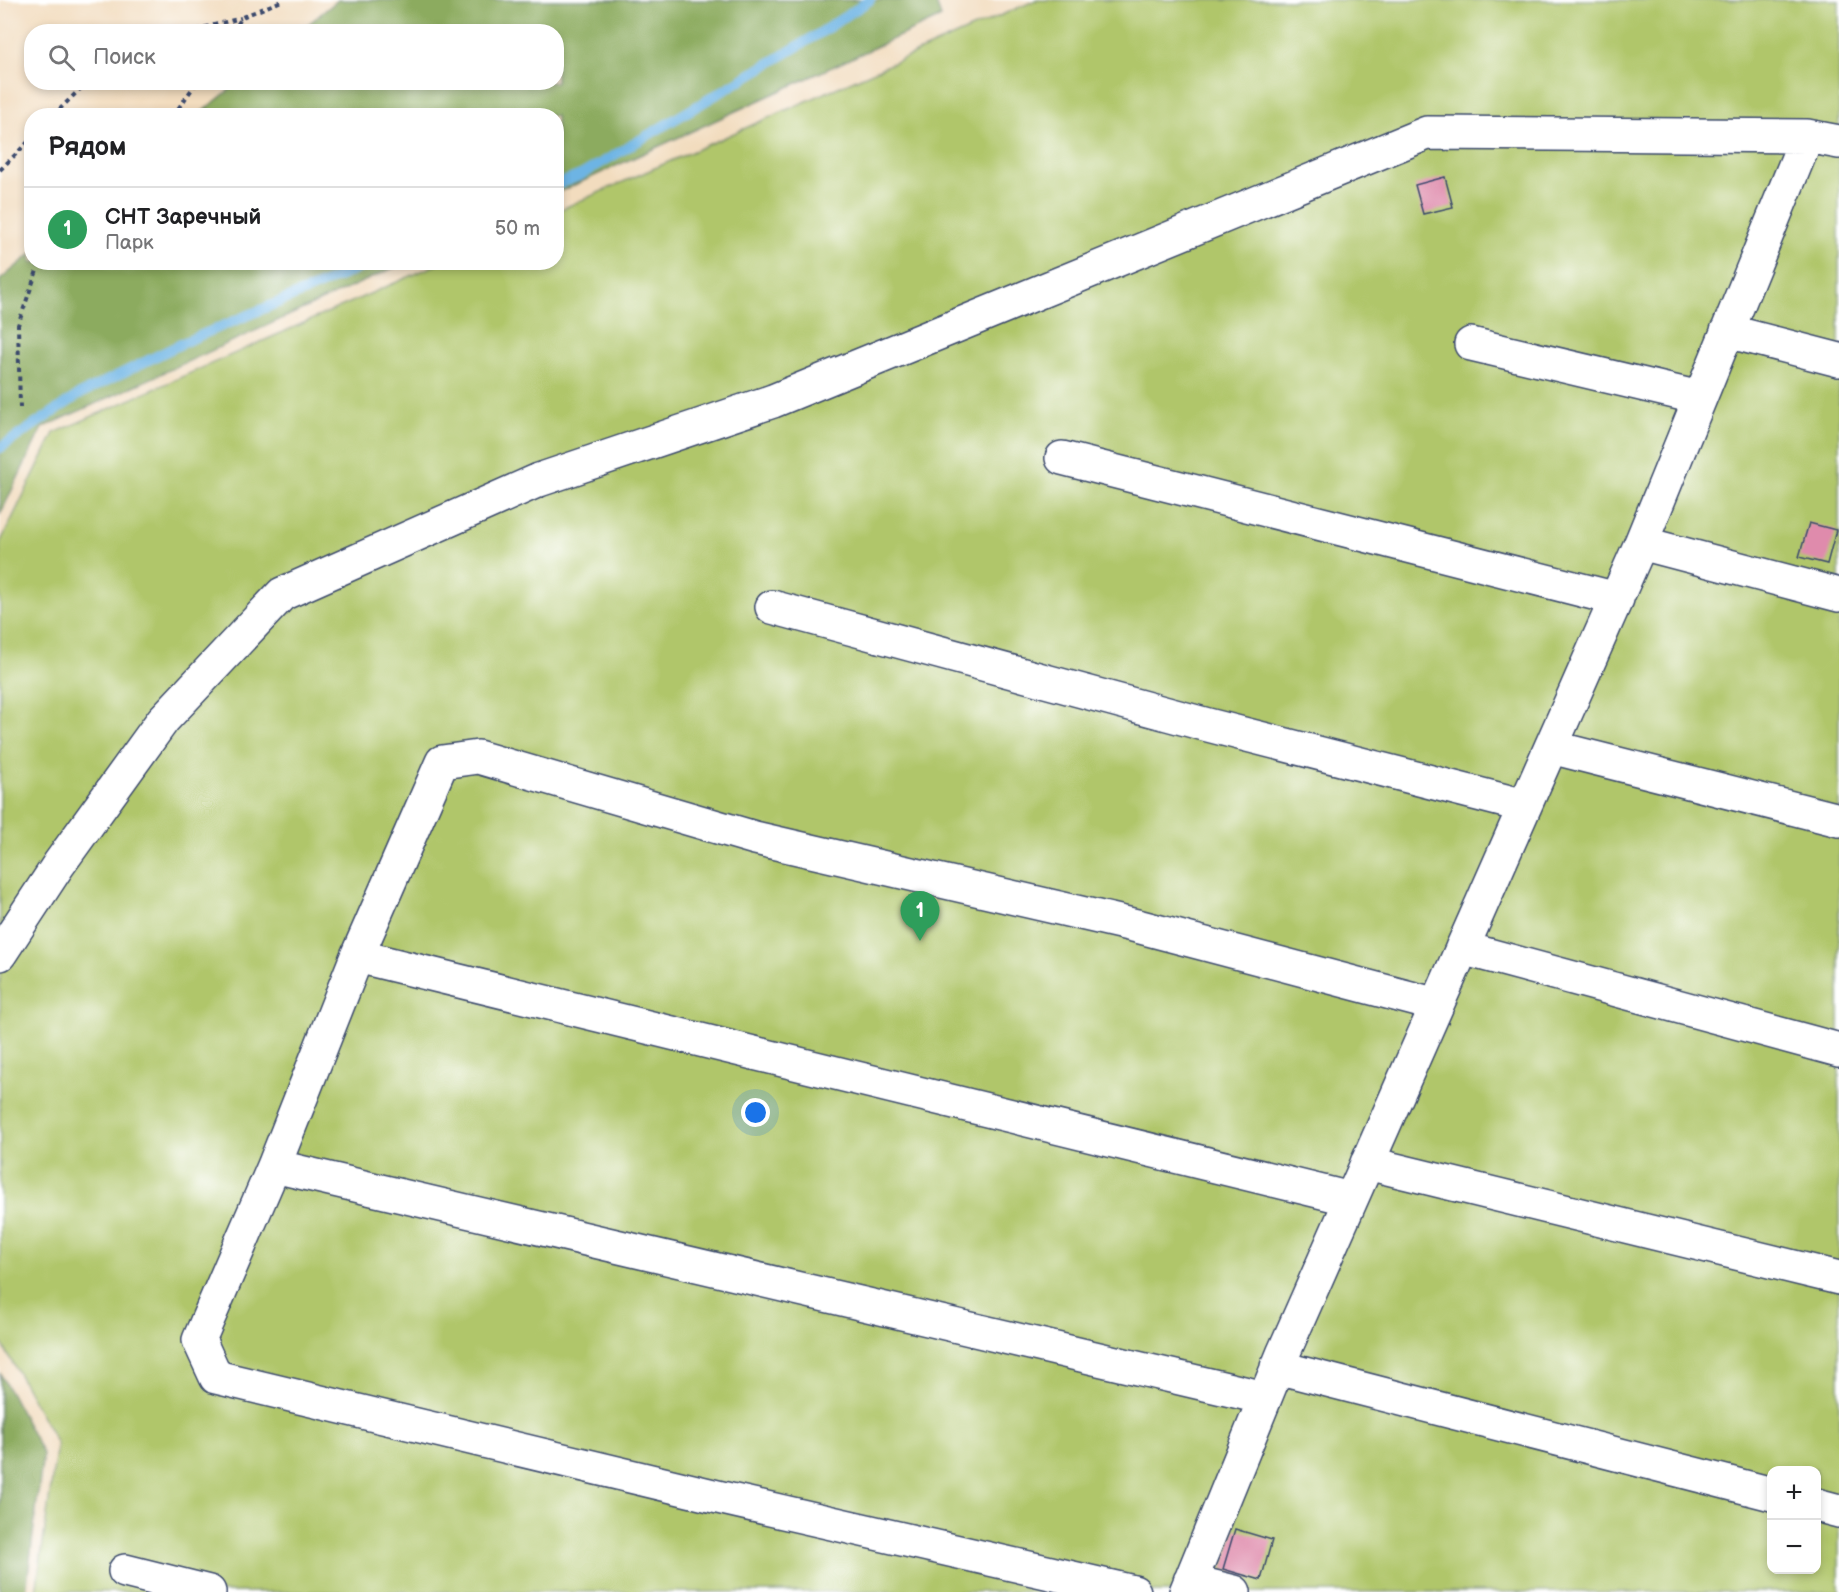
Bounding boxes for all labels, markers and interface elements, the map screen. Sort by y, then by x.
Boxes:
search box [24,24,564,90]
icon: search [45,41,78,74]
text: Поиск [93,44,156,71]
text: Рядом [48,132,126,163]
text: СНТ Заречный [105,204,261,231]
text: 1 [63,217,72,241]
text: 50 m [495,217,540,241]
text: Парк [105,231,154,255]
pin: 1 [900,892,940,941]
your location [741,1098,770,1127]
map controls [1767,1466,1821,1574]
button: + [1767,1466,1821,1520]
button: − [1767,1520,1821,1574]

